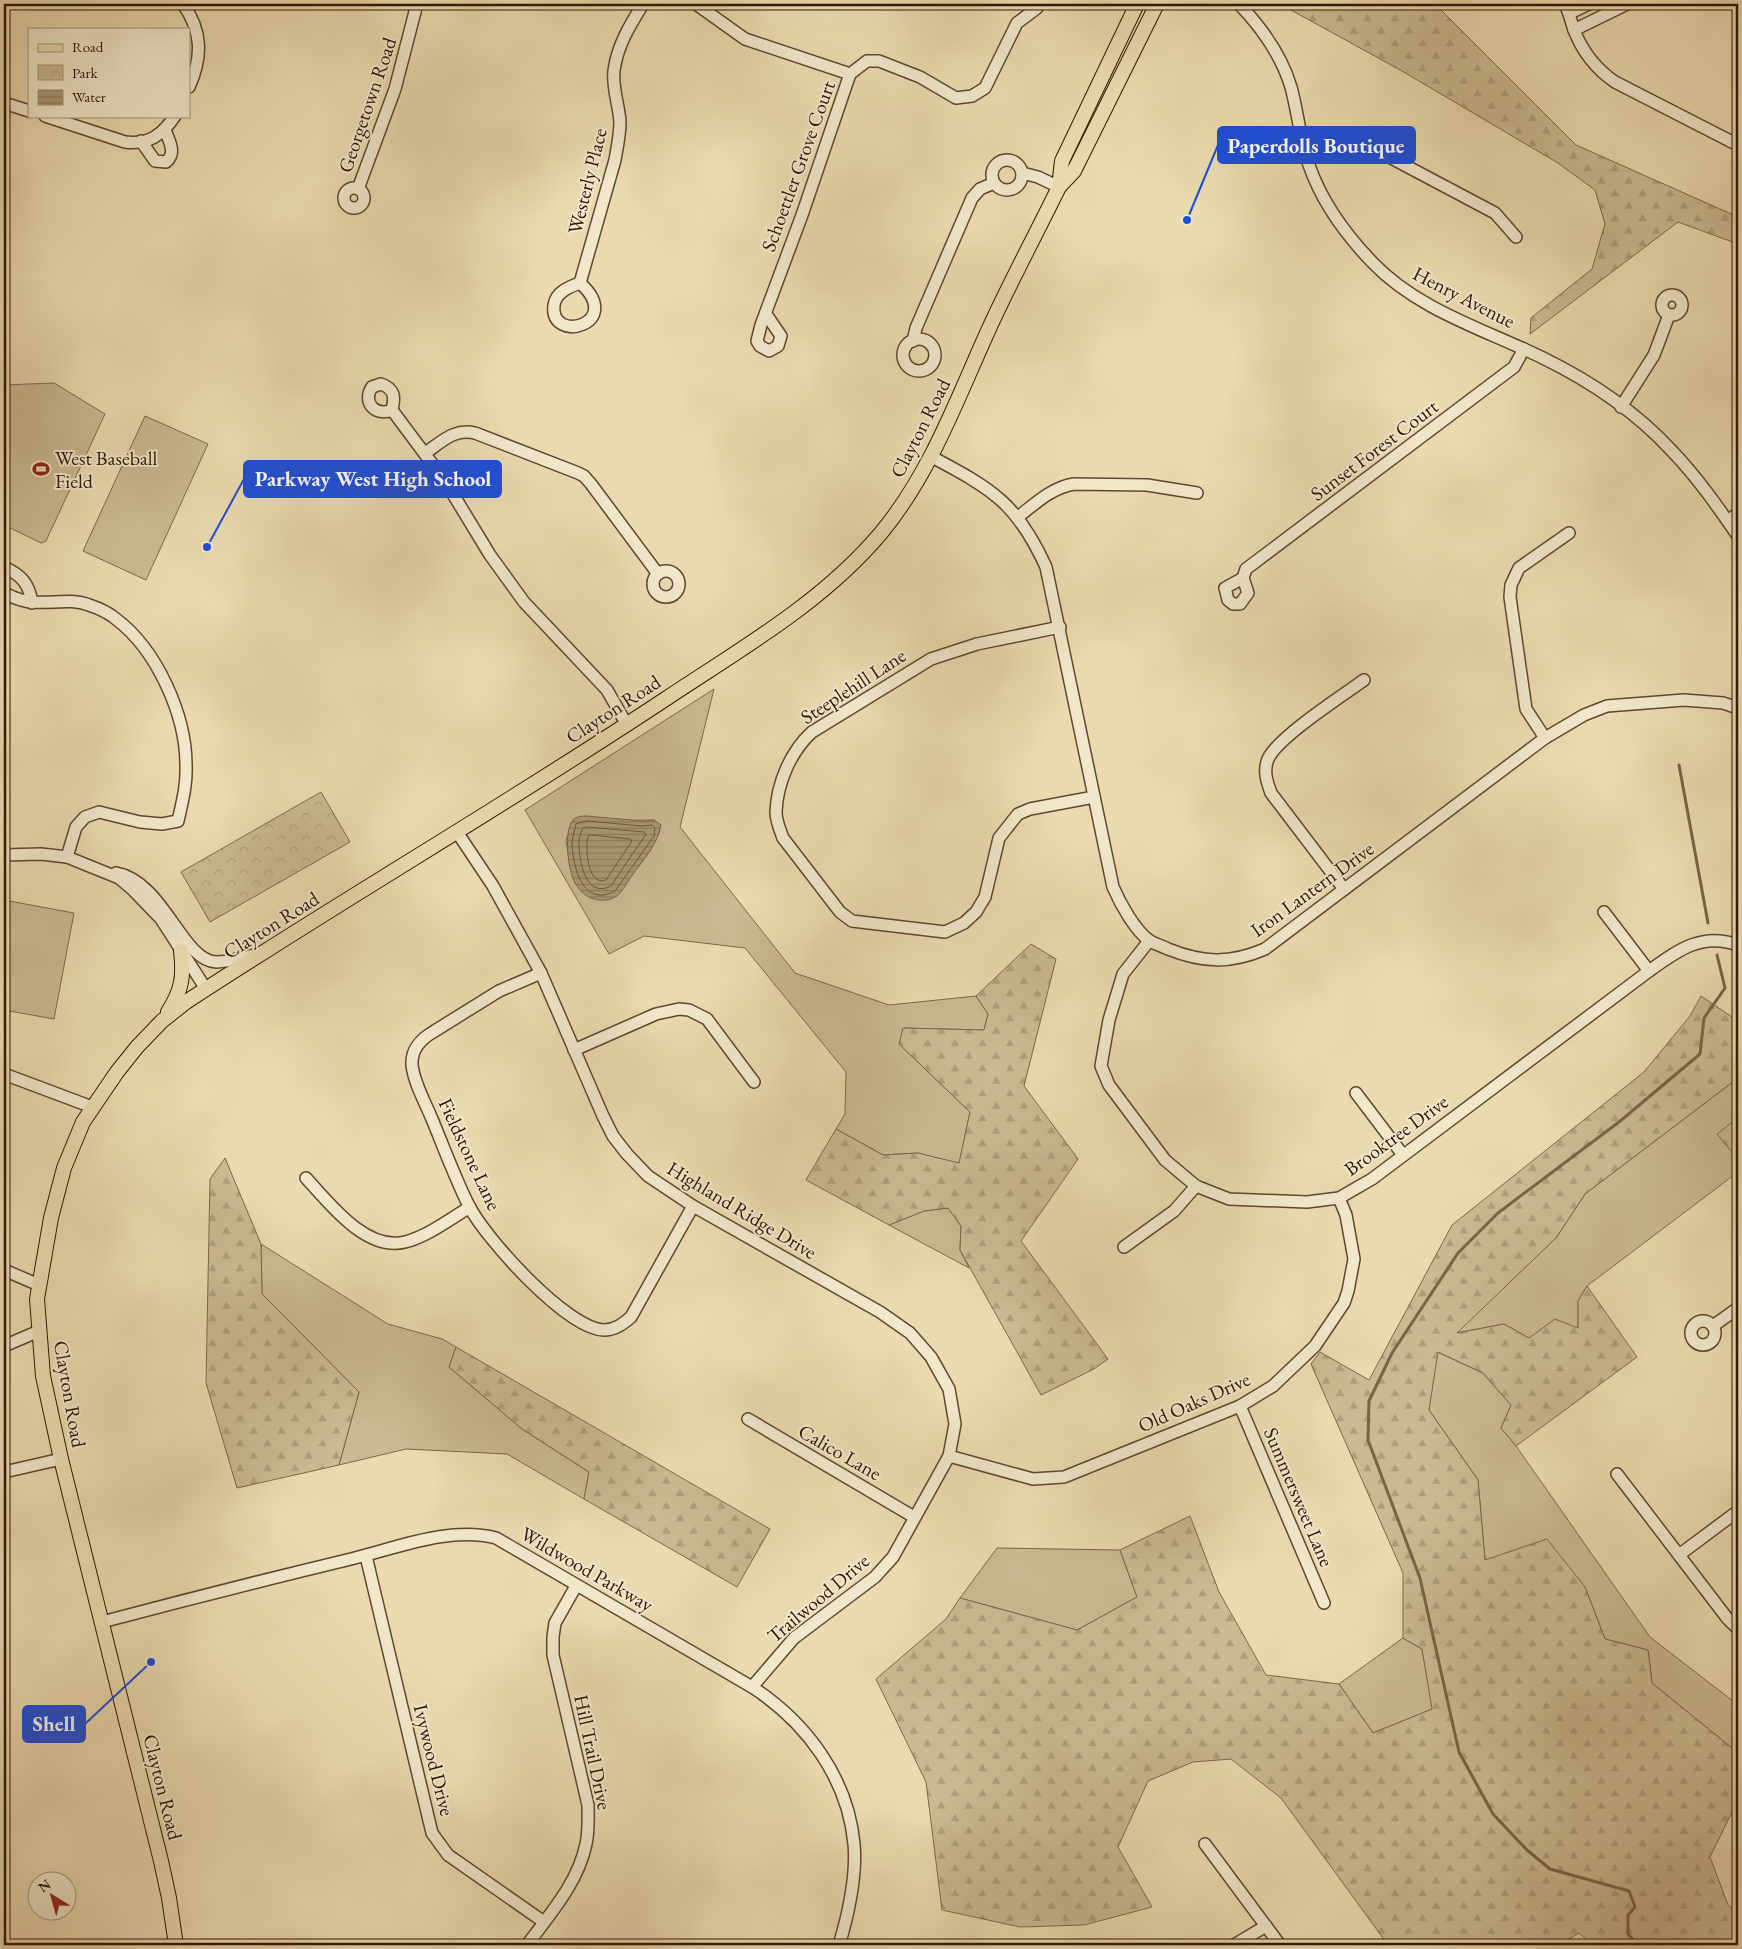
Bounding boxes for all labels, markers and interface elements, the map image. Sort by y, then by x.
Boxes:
legend [28,28,190,118]
street label: Georgetown Road [332,33,403,176]
text: Road [72,37,104,56]
text: Park [72,63,99,82]
street label: Schoettler Grove Court [755,76,841,255]
text: Water [72,87,106,106]
street label: Westerly Place [561,125,613,237]
callout: Paperdolls Boutique [1218,127,1415,163]
text: Paperdolls Boutique [1227,132,1405,159]
street label: Henry Avenue [1408,260,1520,334]
street label: Clayton Road [884,373,957,482]
street label: Sunset Forest Court [1305,393,1444,507]
place label: West Baseball Field [55,445,158,494]
sports icon: West Baseball Field [31,459,51,479]
callout: Parkway West High School [244,461,501,497]
text: Parkway West High School [255,465,491,492]
street label: Steeplehill Lane [795,642,911,730]
street label: Clayton Road [561,668,666,749]
street label: Iron Lantern Drive [1245,835,1379,942]
street label: Clayton Road [218,885,324,965]
street label: Brooktree Drive [1339,1088,1453,1181]
street label: Fieldstone Lane [433,1094,507,1214]
street label: Highland Ridge Drive [662,1155,822,1265]
street label: Clayton Road [48,1338,92,1450]
street label: Old Oaks Drive [1134,1366,1254,1438]
street label: Calico Lane [794,1418,886,1486]
street label: Summersweet Lane [1258,1423,1340,1571]
street label: Wildwood Parkway [516,1521,658,1618]
street label: Trailwood Drive [762,1548,875,1648]
street label: Hill Trail Drive [568,1692,618,1812]
street label: Ivywood Drive [408,1701,460,1819]
callout: Shell [23,1706,85,1742]
text: Shell [33,1710,75,1737]
street label: Clayton Road [137,1731,189,1843]
north arrow [28,1872,78,1922]
text: N [34,1875,55,1896]

